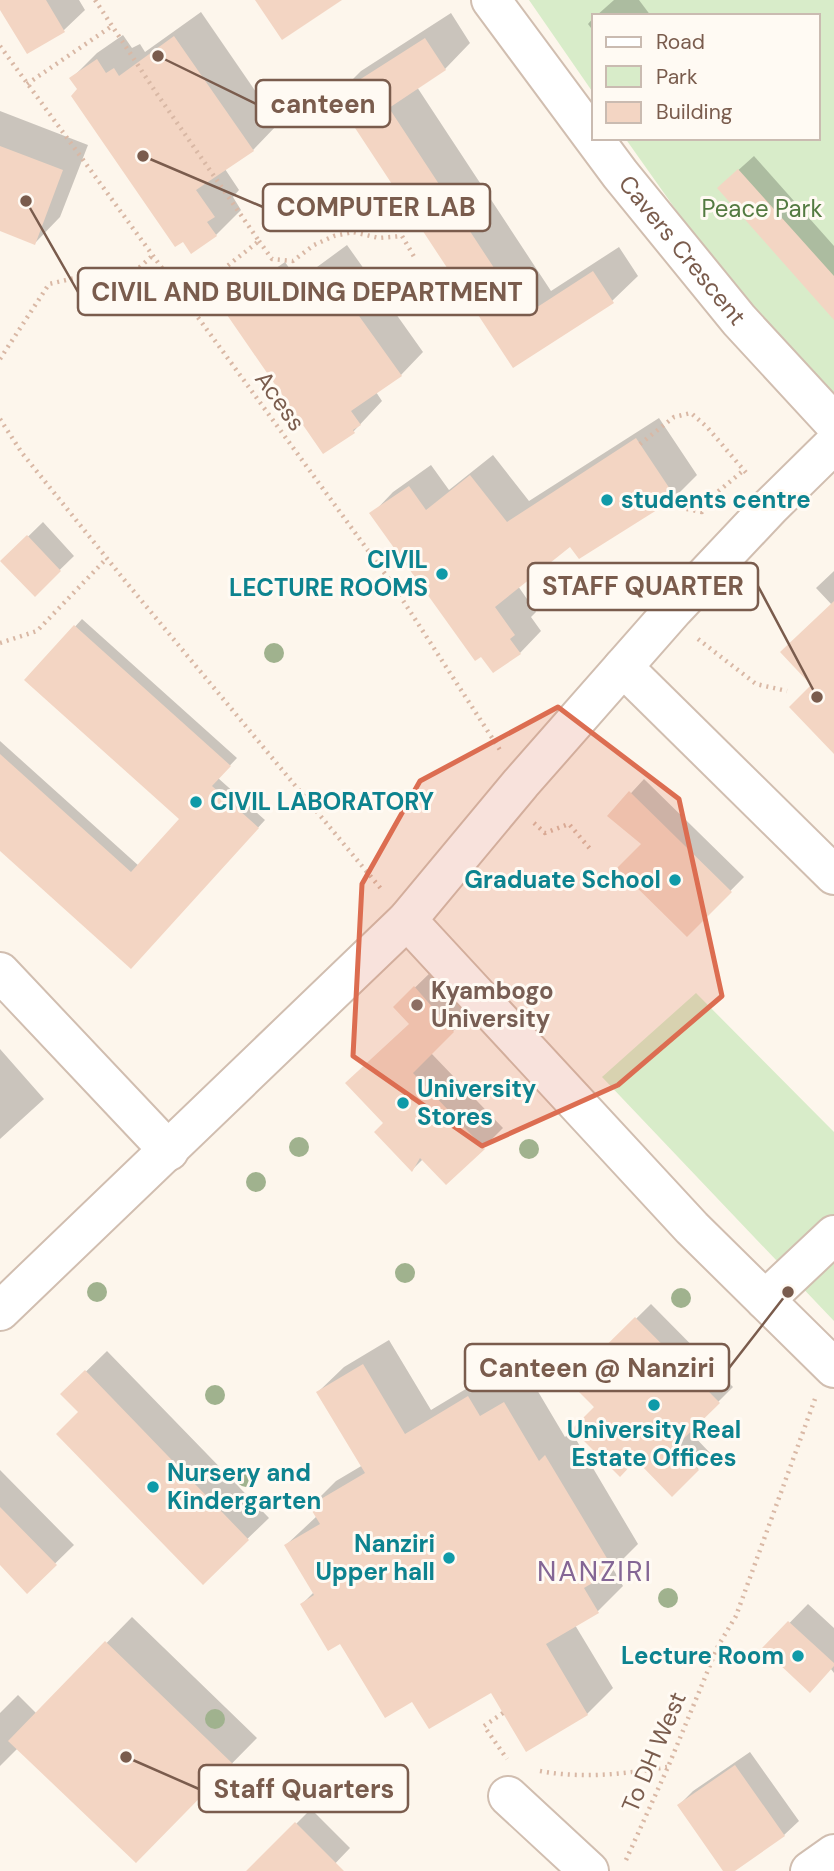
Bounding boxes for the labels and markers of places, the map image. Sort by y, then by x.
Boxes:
callout: canteen [256,80,390,127]
callout: COMPUTER LAB [263,184,490,231]
callout: CIVIL AND BUILDING DEPARTMENT [78,268,537,315]
place label: students centre [621,484,811,515]
marker: students centre [599,492,615,508]
place label: CIVIL LECTURE ROOMS [229,544,428,603]
callout: STAFF QUARTER [528,563,758,610]
marker: CIVIL LECTURE ROOMS [434,566,450,582]
place label: CIVIL LABORATORY [210,786,434,817]
marker: CIVIL LABORATORY [188,794,204,810]
place label: Graduate School [464,864,661,895]
marker: Graduate School [667,872,683,888]
place label: Kyambogo University [431,975,554,1034]
marker: Kyambogo University [409,997,425,1013]
place label: University Stores [417,1073,537,1132]
marker: University Stores [395,1095,411,1111]
callout: Canteen @ Nanziri [465,1344,729,1391]
marker: University Real Estate Offices [646,1397,662,1413]
place label: University Real Estate Offices [567,1414,741,1473]
place label: Nursery and Kindergarten [167,1457,321,1516]
marker: Nursery and Kindergarten [145,1479,161,1495]
place label: Nanziri Upper hall [316,1528,435,1587]
marker: Nanziri Upper hall [441,1550,457,1566]
place label: Lecture Room [621,1640,784,1671]
marker: Lecture Room [790,1648,806,1664]
callout: Staff Quarters [199,1765,408,1812]

